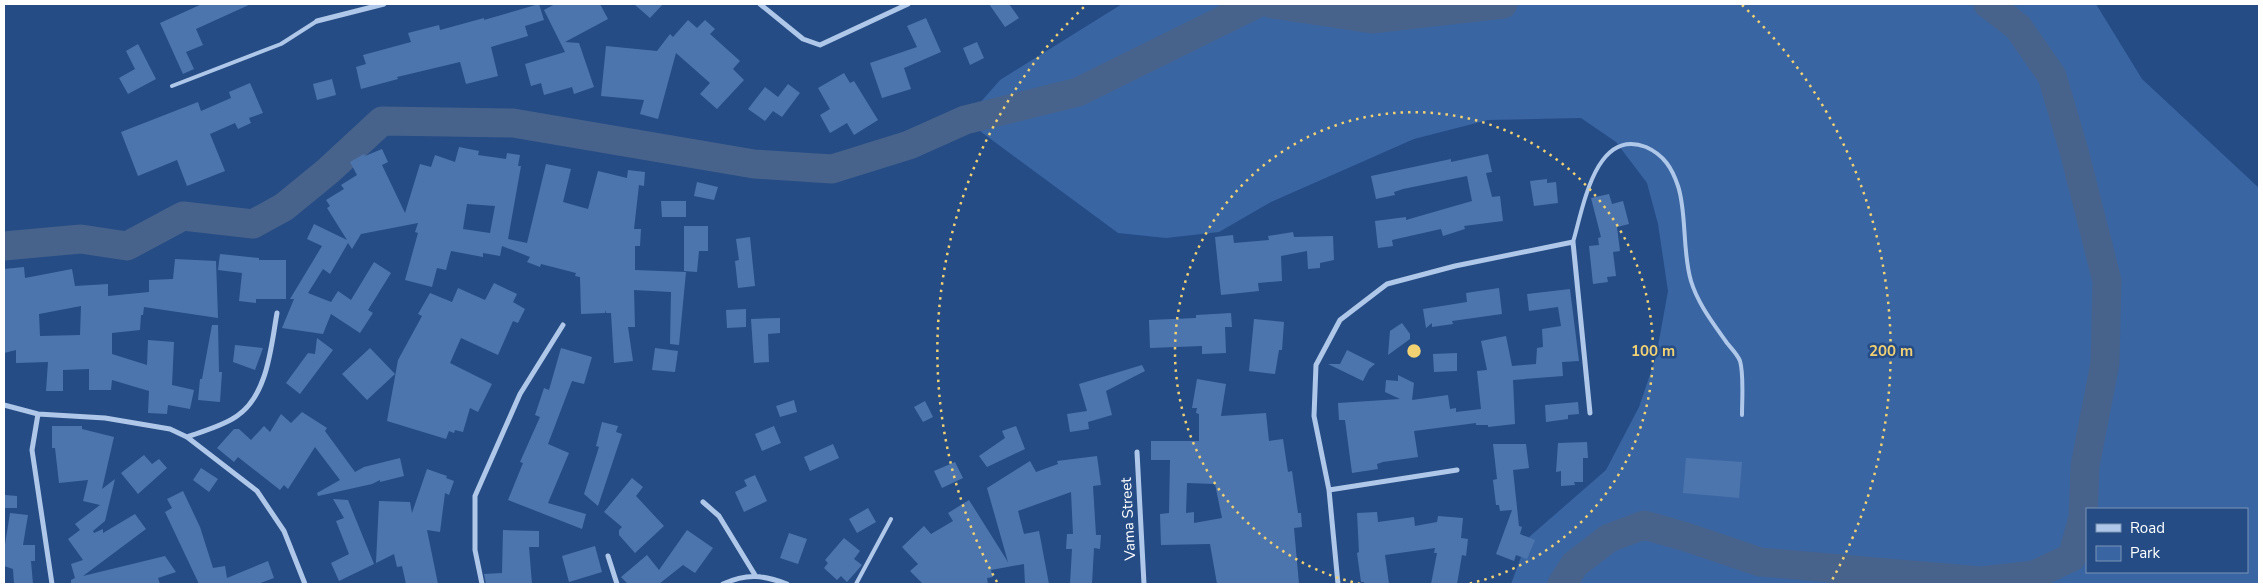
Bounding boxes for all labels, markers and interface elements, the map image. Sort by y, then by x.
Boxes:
text: 100 m [1631,341,1675,361]
text: 200 m [1869,341,1913,361]
centre of rings [1405,342,1423,360]
street label: Vama Street [1116,476,1140,562]
legend [2086,508,2248,573]
text: Road [2130,518,2165,538]
text: Park [2130,543,2160,563]

